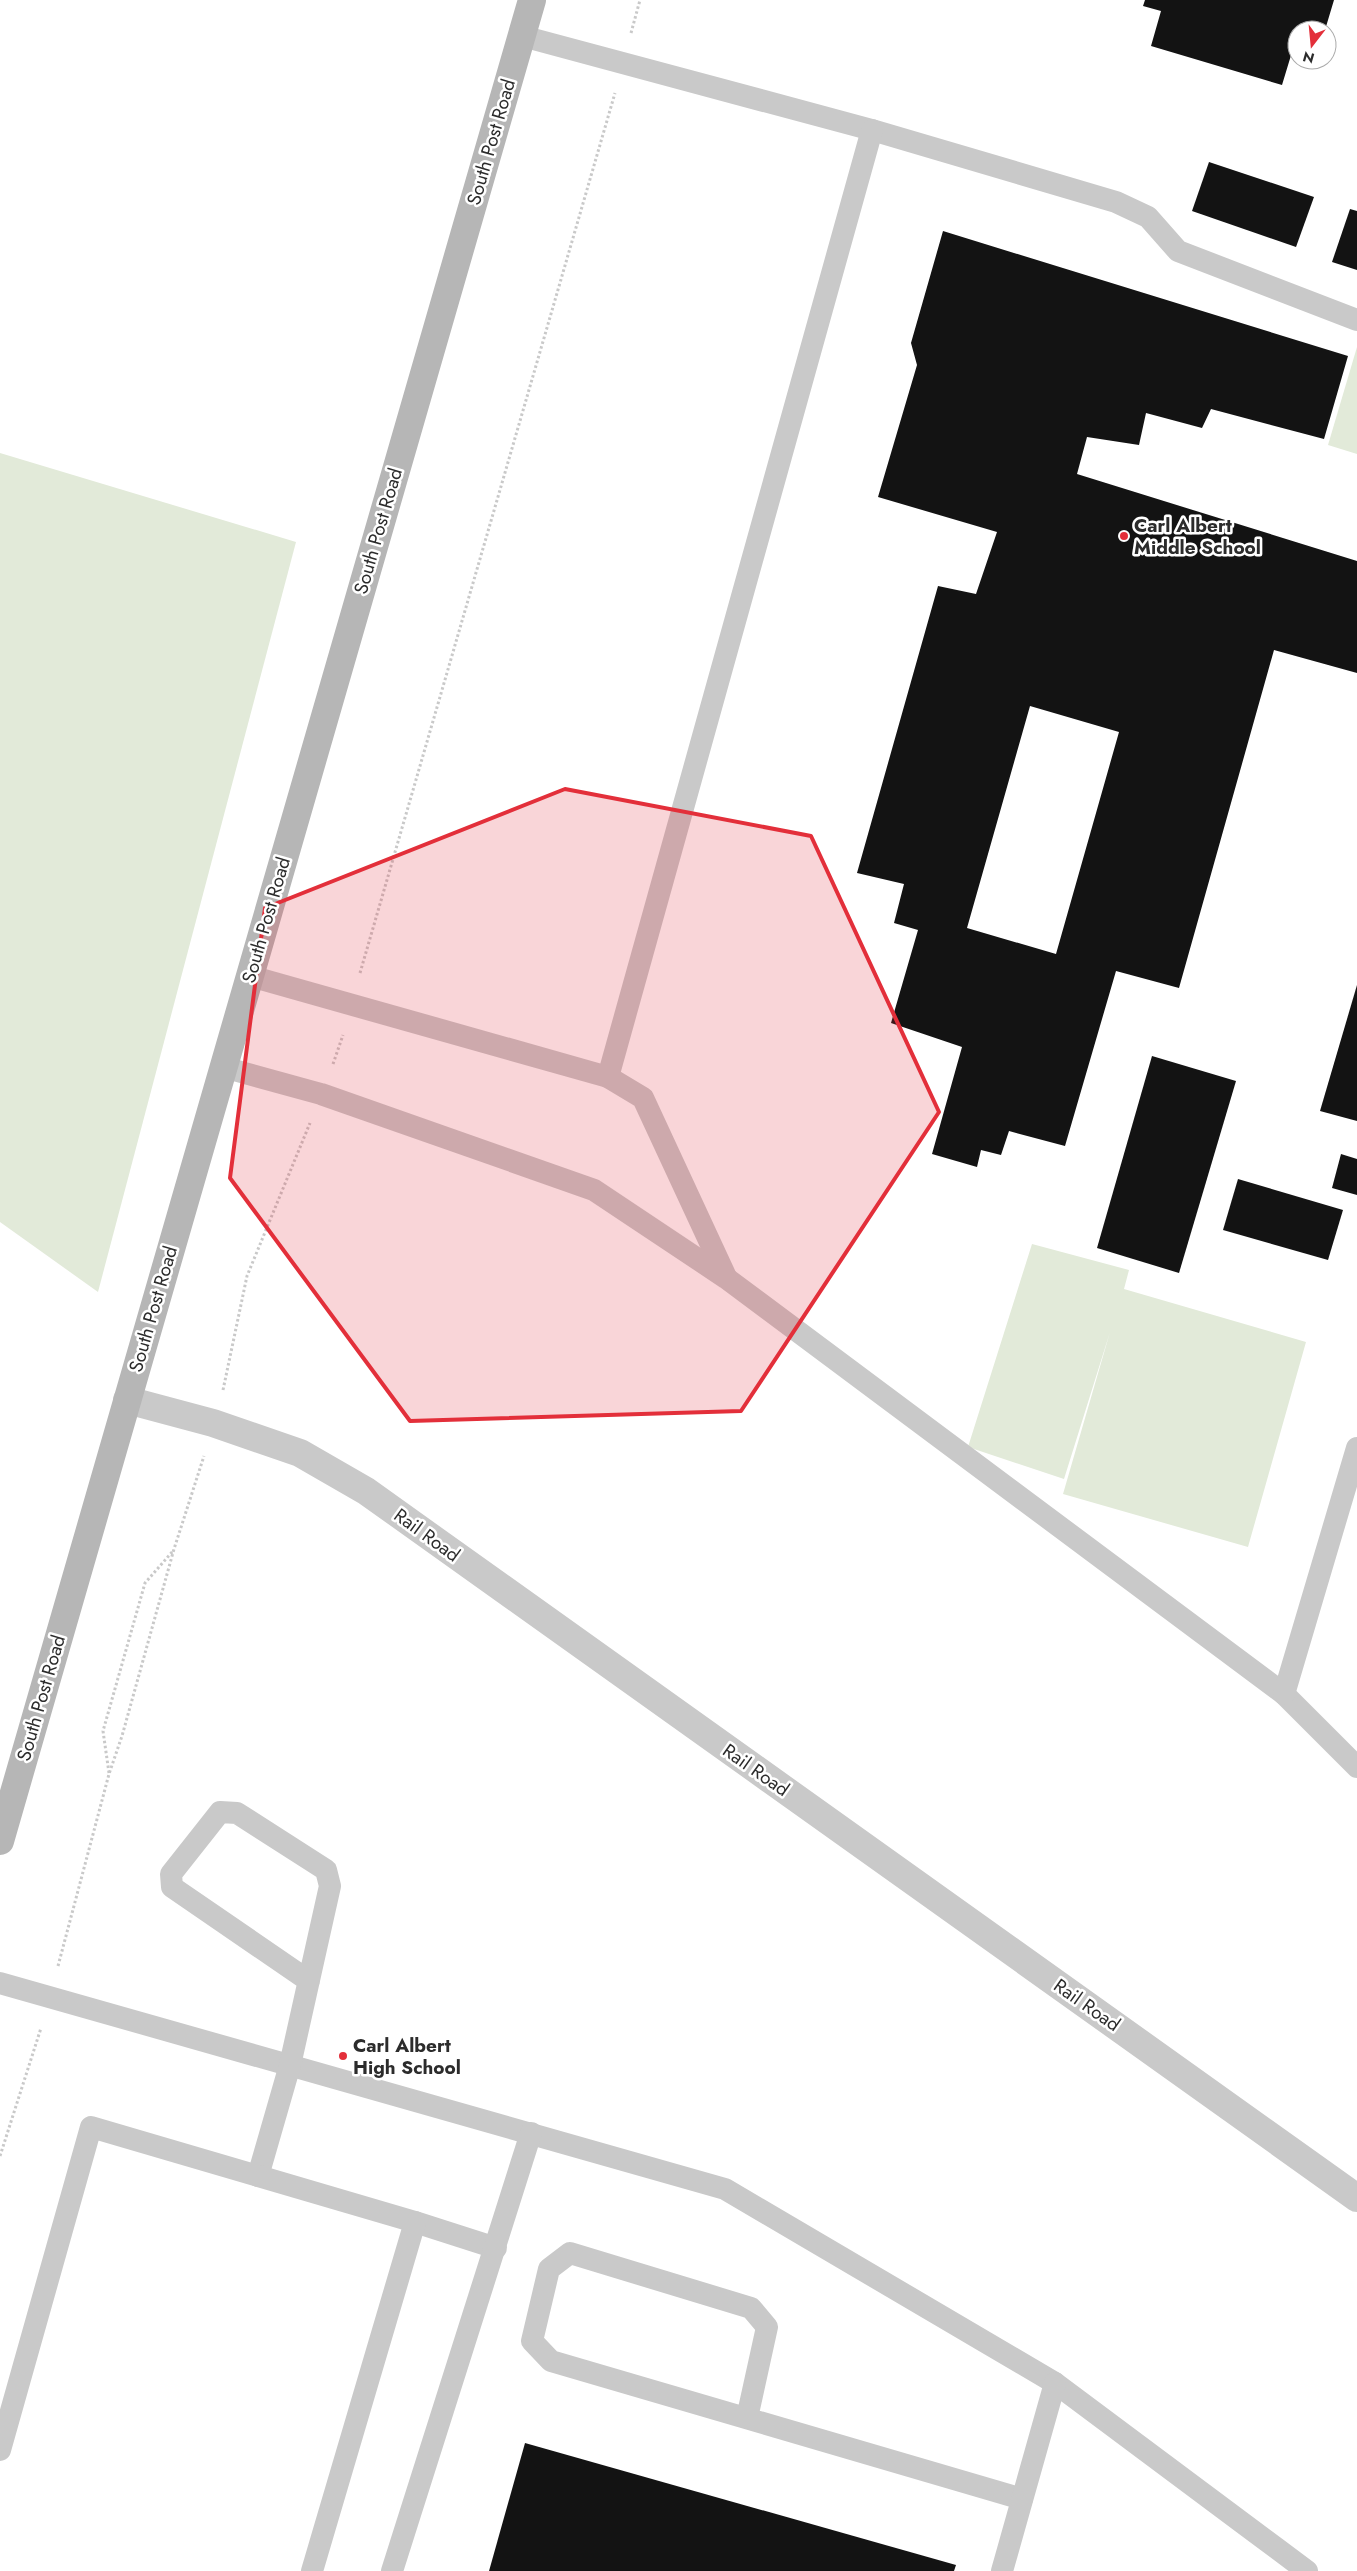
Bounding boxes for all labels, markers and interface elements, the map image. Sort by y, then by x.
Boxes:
north arrow [1287,20,1337,70]
text: N [1300,46,1317,69]
street label: South Post Road [460,76,522,208]
street label: South Post Road [347,465,409,597]
place label: Carl Albert Middle School [1134,512,1261,561]
marker: Carl Albert Middle School [1118,530,1130,542]
street label: South Post Road [235,854,297,986]
street label: South Post Road [122,1243,184,1375]
street label: Rail Road [388,1502,466,1568]
street label: South Post Road [10,1632,72,1764]
street label: Rail Road [717,1737,795,1803]
street label: Rail Road [1048,1972,1126,2038]
place label: Carl Albert High School [353,2032,461,2081]
marker: Carl Albert High School [337,2050,349,2062]

